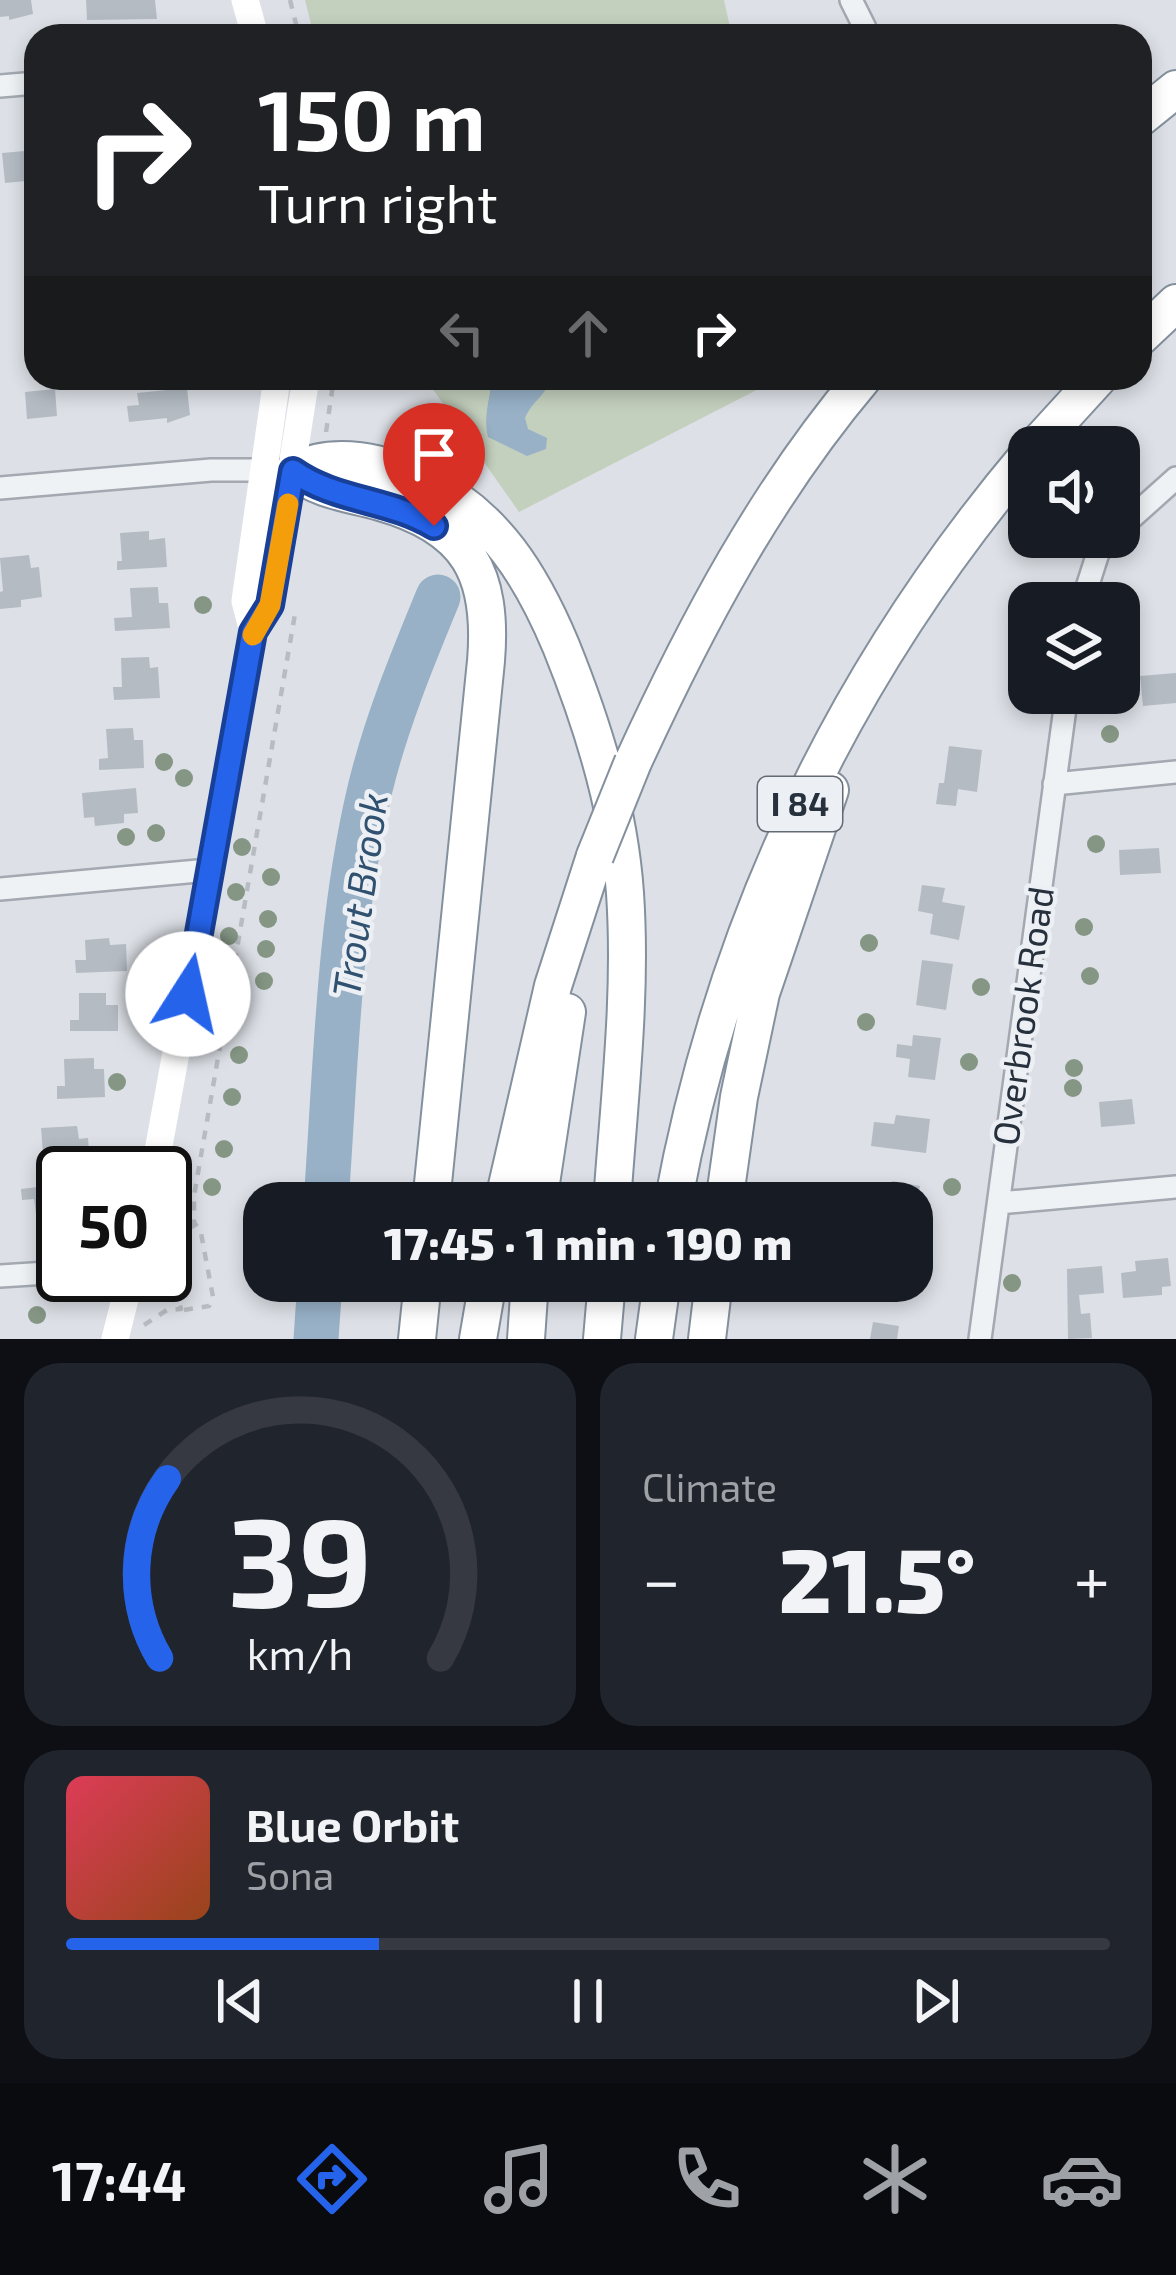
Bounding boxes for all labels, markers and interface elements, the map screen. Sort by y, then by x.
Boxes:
text: 150 m [258,67,486,168]
icon: right [60,72,216,228]
text: Turn right [258,169,498,234]
icon: left [429,300,495,366]
icon: ahead [555,300,621,366]
icon: right [681,300,747,366]
pin [383,403,485,526]
icon: arrive [401,421,467,487]
map controls [1008,426,1140,714]
button: sound [1008,426,1140,558]
button: layers [1008,582,1140,714]
road number: I 84 [758,777,842,831]
water label: Trout Brook [321,790,396,1000]
street label: Overbrook Road [982,884,1061,1148]
position arrow [125,931,251,1057]
speed limit sign: 50 [36,1146,192,1302]
text: 17:45 · 1 min · 190 m [384,1215,792,1269]
text: Climate [642,1463,777,1510]
text: 39 [228,1482,372,1632]
text: 21.5° [779,1523,976,1631]
text: − [642,1538,681,1617]
text: + [1074,1538,1110,1617]
text: km/h [247,1626,353,1678]
text: Blue Orbit [246,1797,459,1851]
text: Sona [246,1851,334,1898]
icon: previous [207,1968,273,2034]
icon: pause [555,1968,621,2034]
icon: next [903,1968,969,2034]
icon: directions [290,2137,374,2221]
icon: music [477,2137,561,2221]
icon: phone [665,2137,749,2221]
icon: climate [853,2137,937,2221]
icon: car [1040,2137,1124,2221]
text: 17:44 [52,2147,186,2212]

